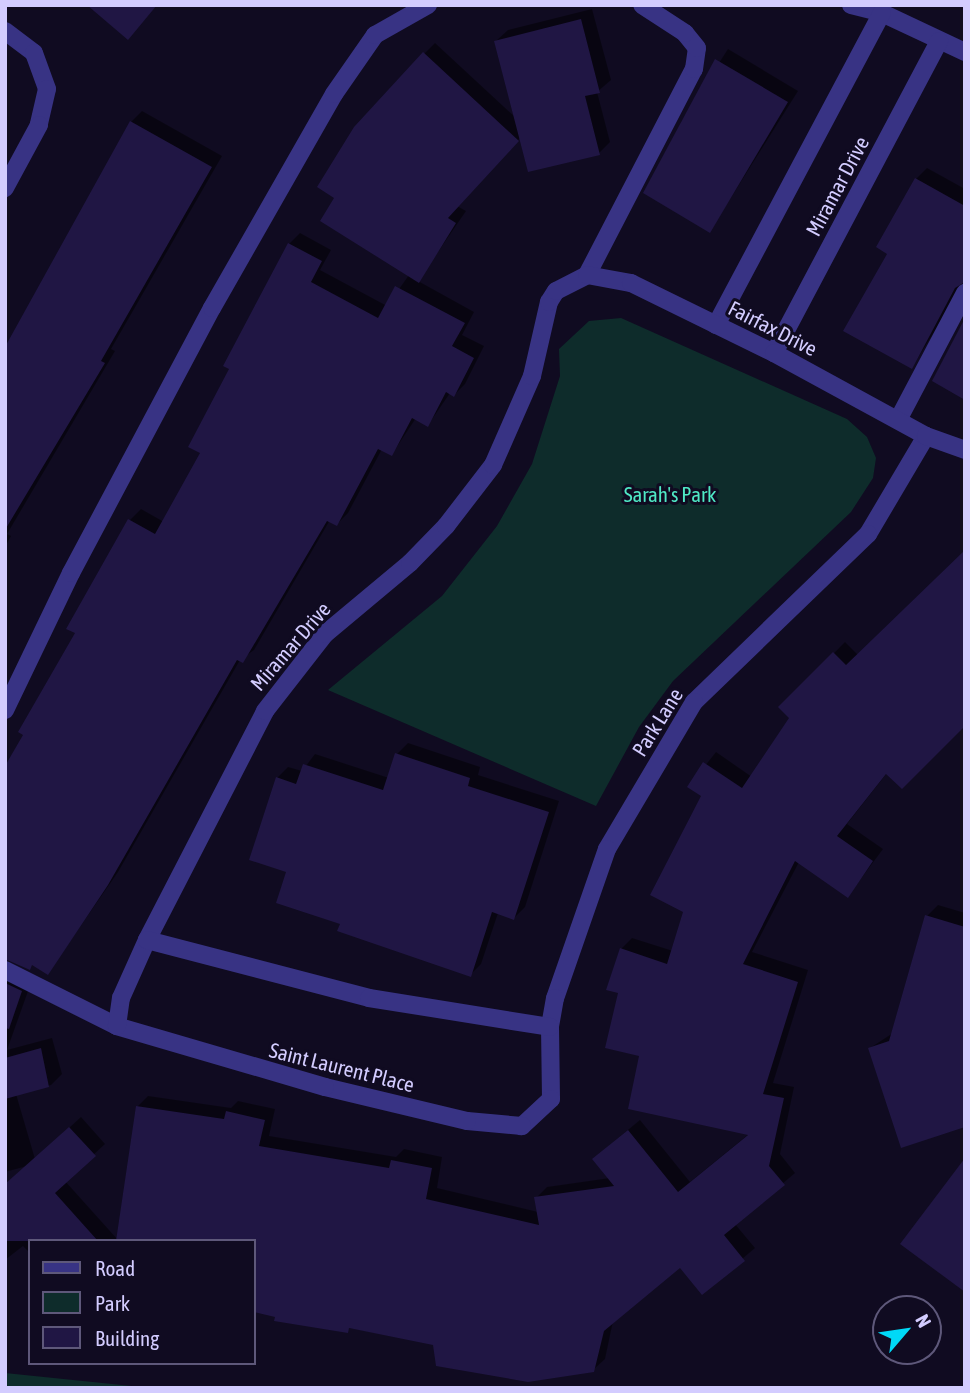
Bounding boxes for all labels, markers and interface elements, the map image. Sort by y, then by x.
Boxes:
street label: Miramar Drive [800,132,874,240]
street label: Fairfax Drive [724,295,822,361]
park label: Sarah's Park [624,481,716,507]
street label: Miramar Drive [245,597,335,695]
street label: Park Lane [626,683,688,761]
street label: Saint Laurent Place [267,1037,417,1097]
legend [28,1239,256,1365]
text: Road [95,1256,135,1280]
text: Park [95,1291,130,1315]
north arrow [872,1295,942,1365]
text: N [911,1311,936,1331]
text: Building [95,1326,159,1350]

